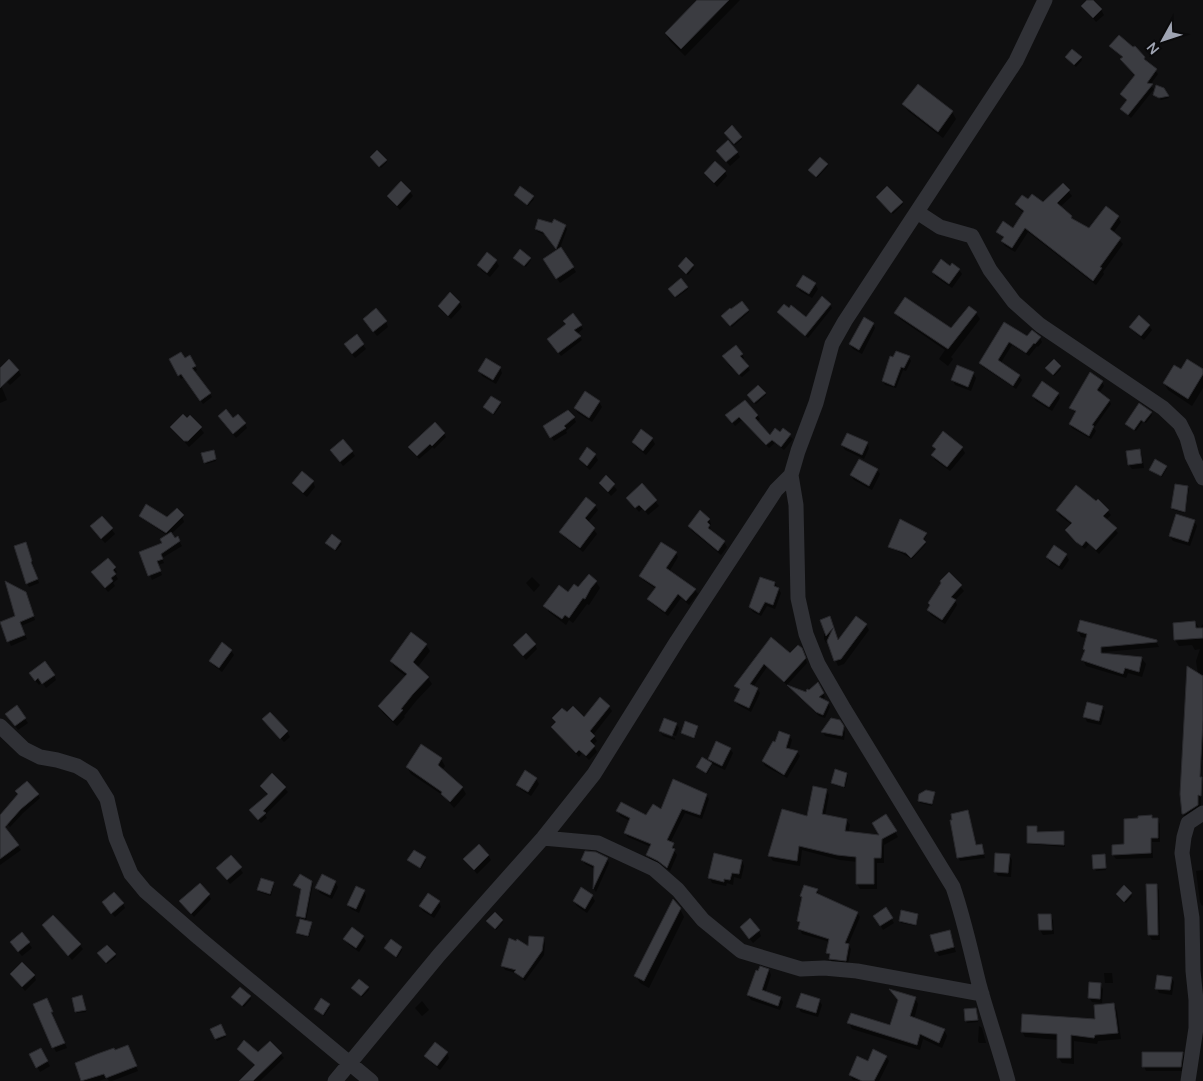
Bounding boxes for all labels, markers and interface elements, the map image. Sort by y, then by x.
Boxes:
north arrow [1138,15,1188,65]
text: N [1142,39,1163,59]

